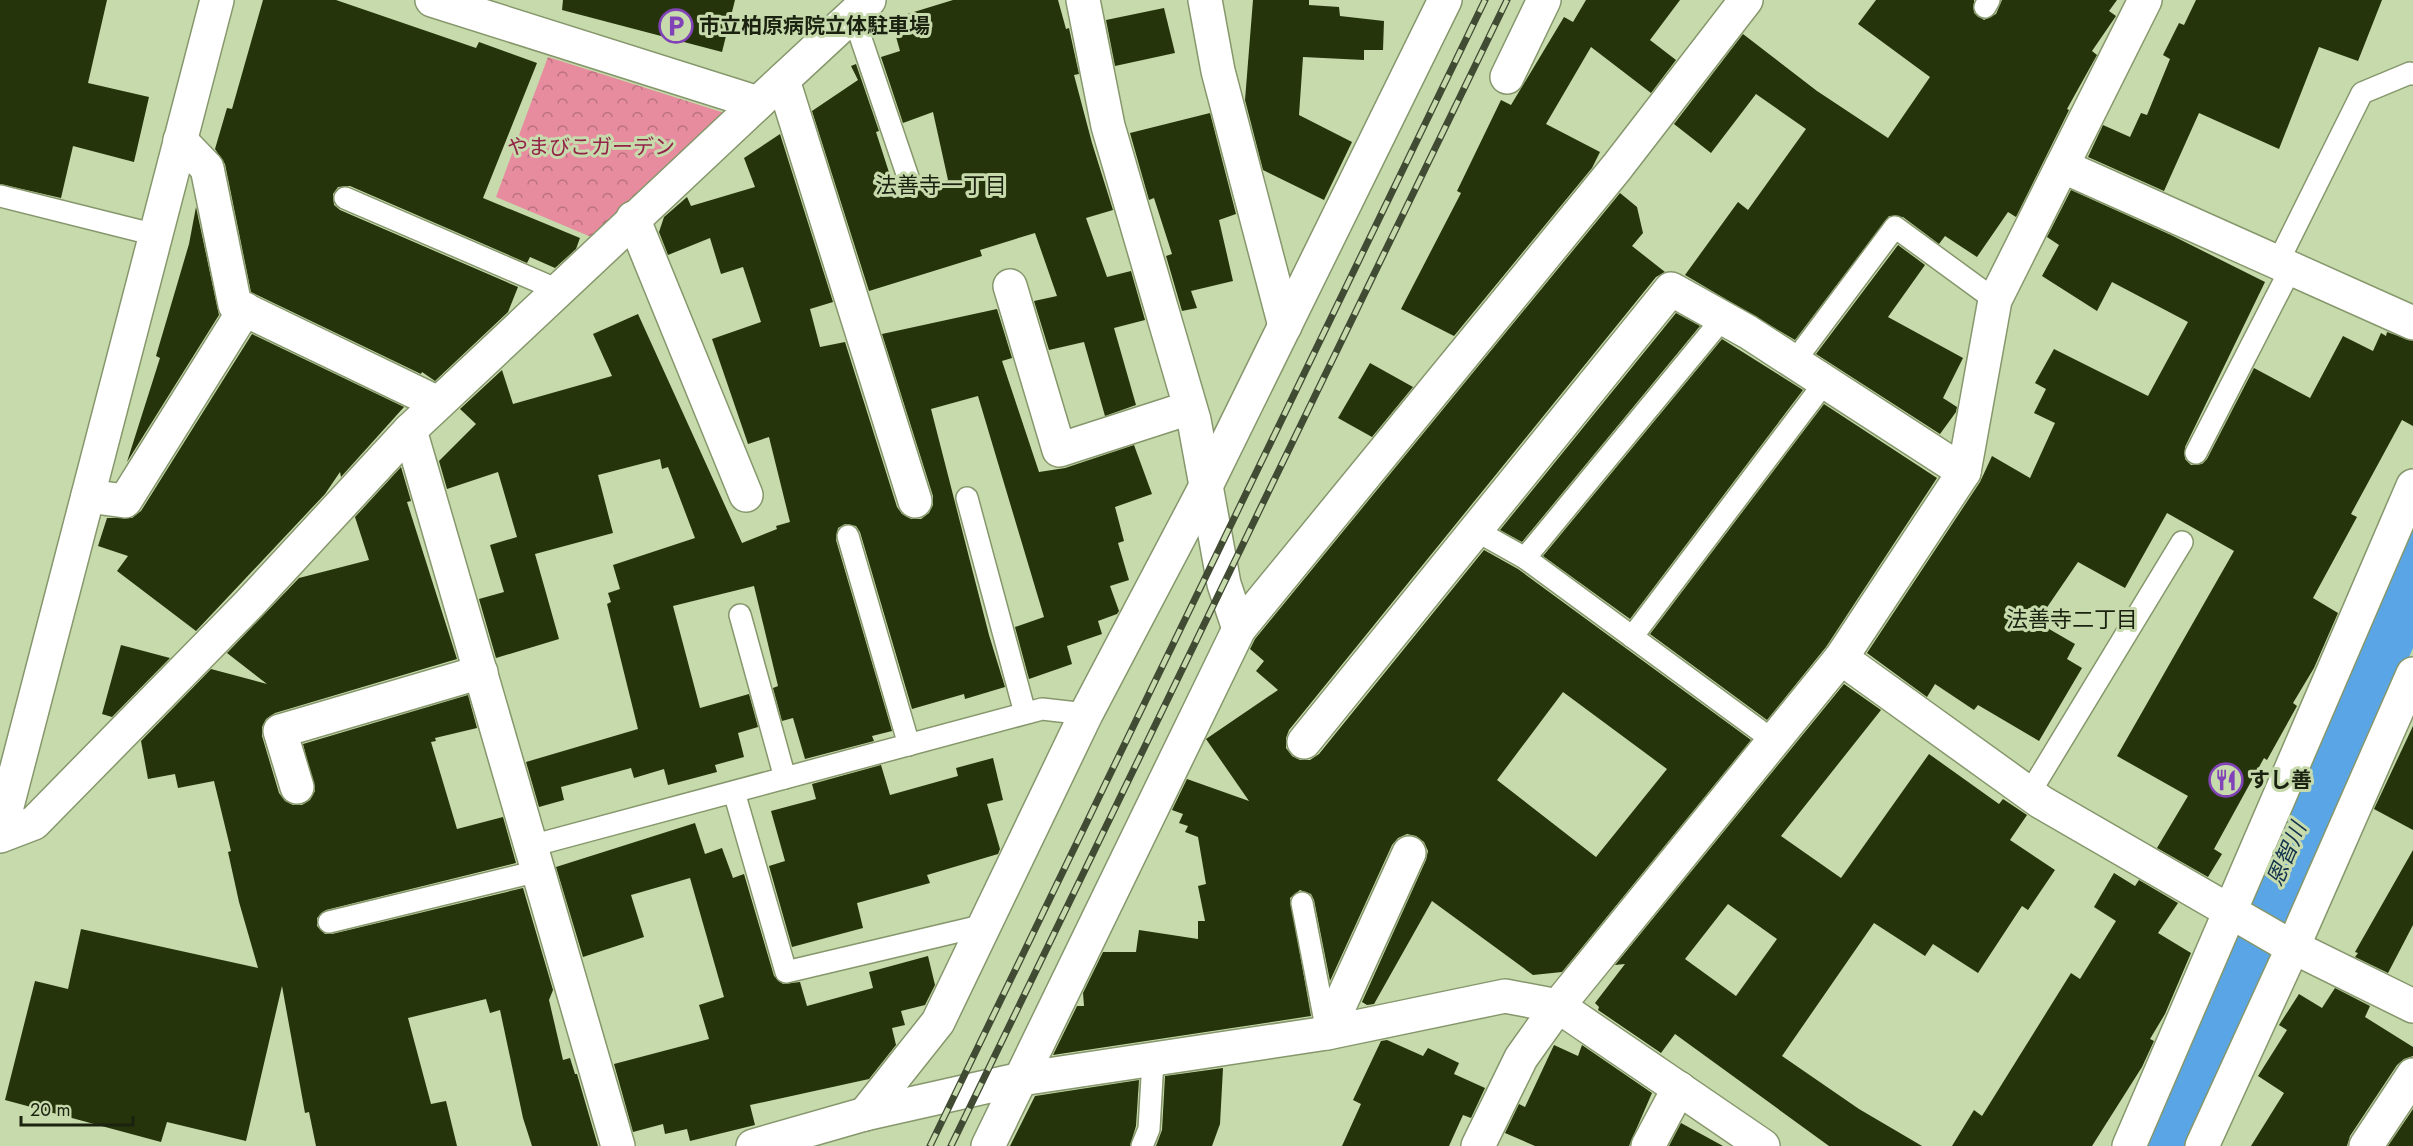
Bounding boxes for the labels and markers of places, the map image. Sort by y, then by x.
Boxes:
parking icon: 市立柏原病院立体駐車場 [658,8,694,44]
place label: 市立柏原病院立体駐車場 [699,11,930,41]
restaurant icon: すし善 [2208,762,2244,798]
place label: すし善 [2249,765,2312,795]

